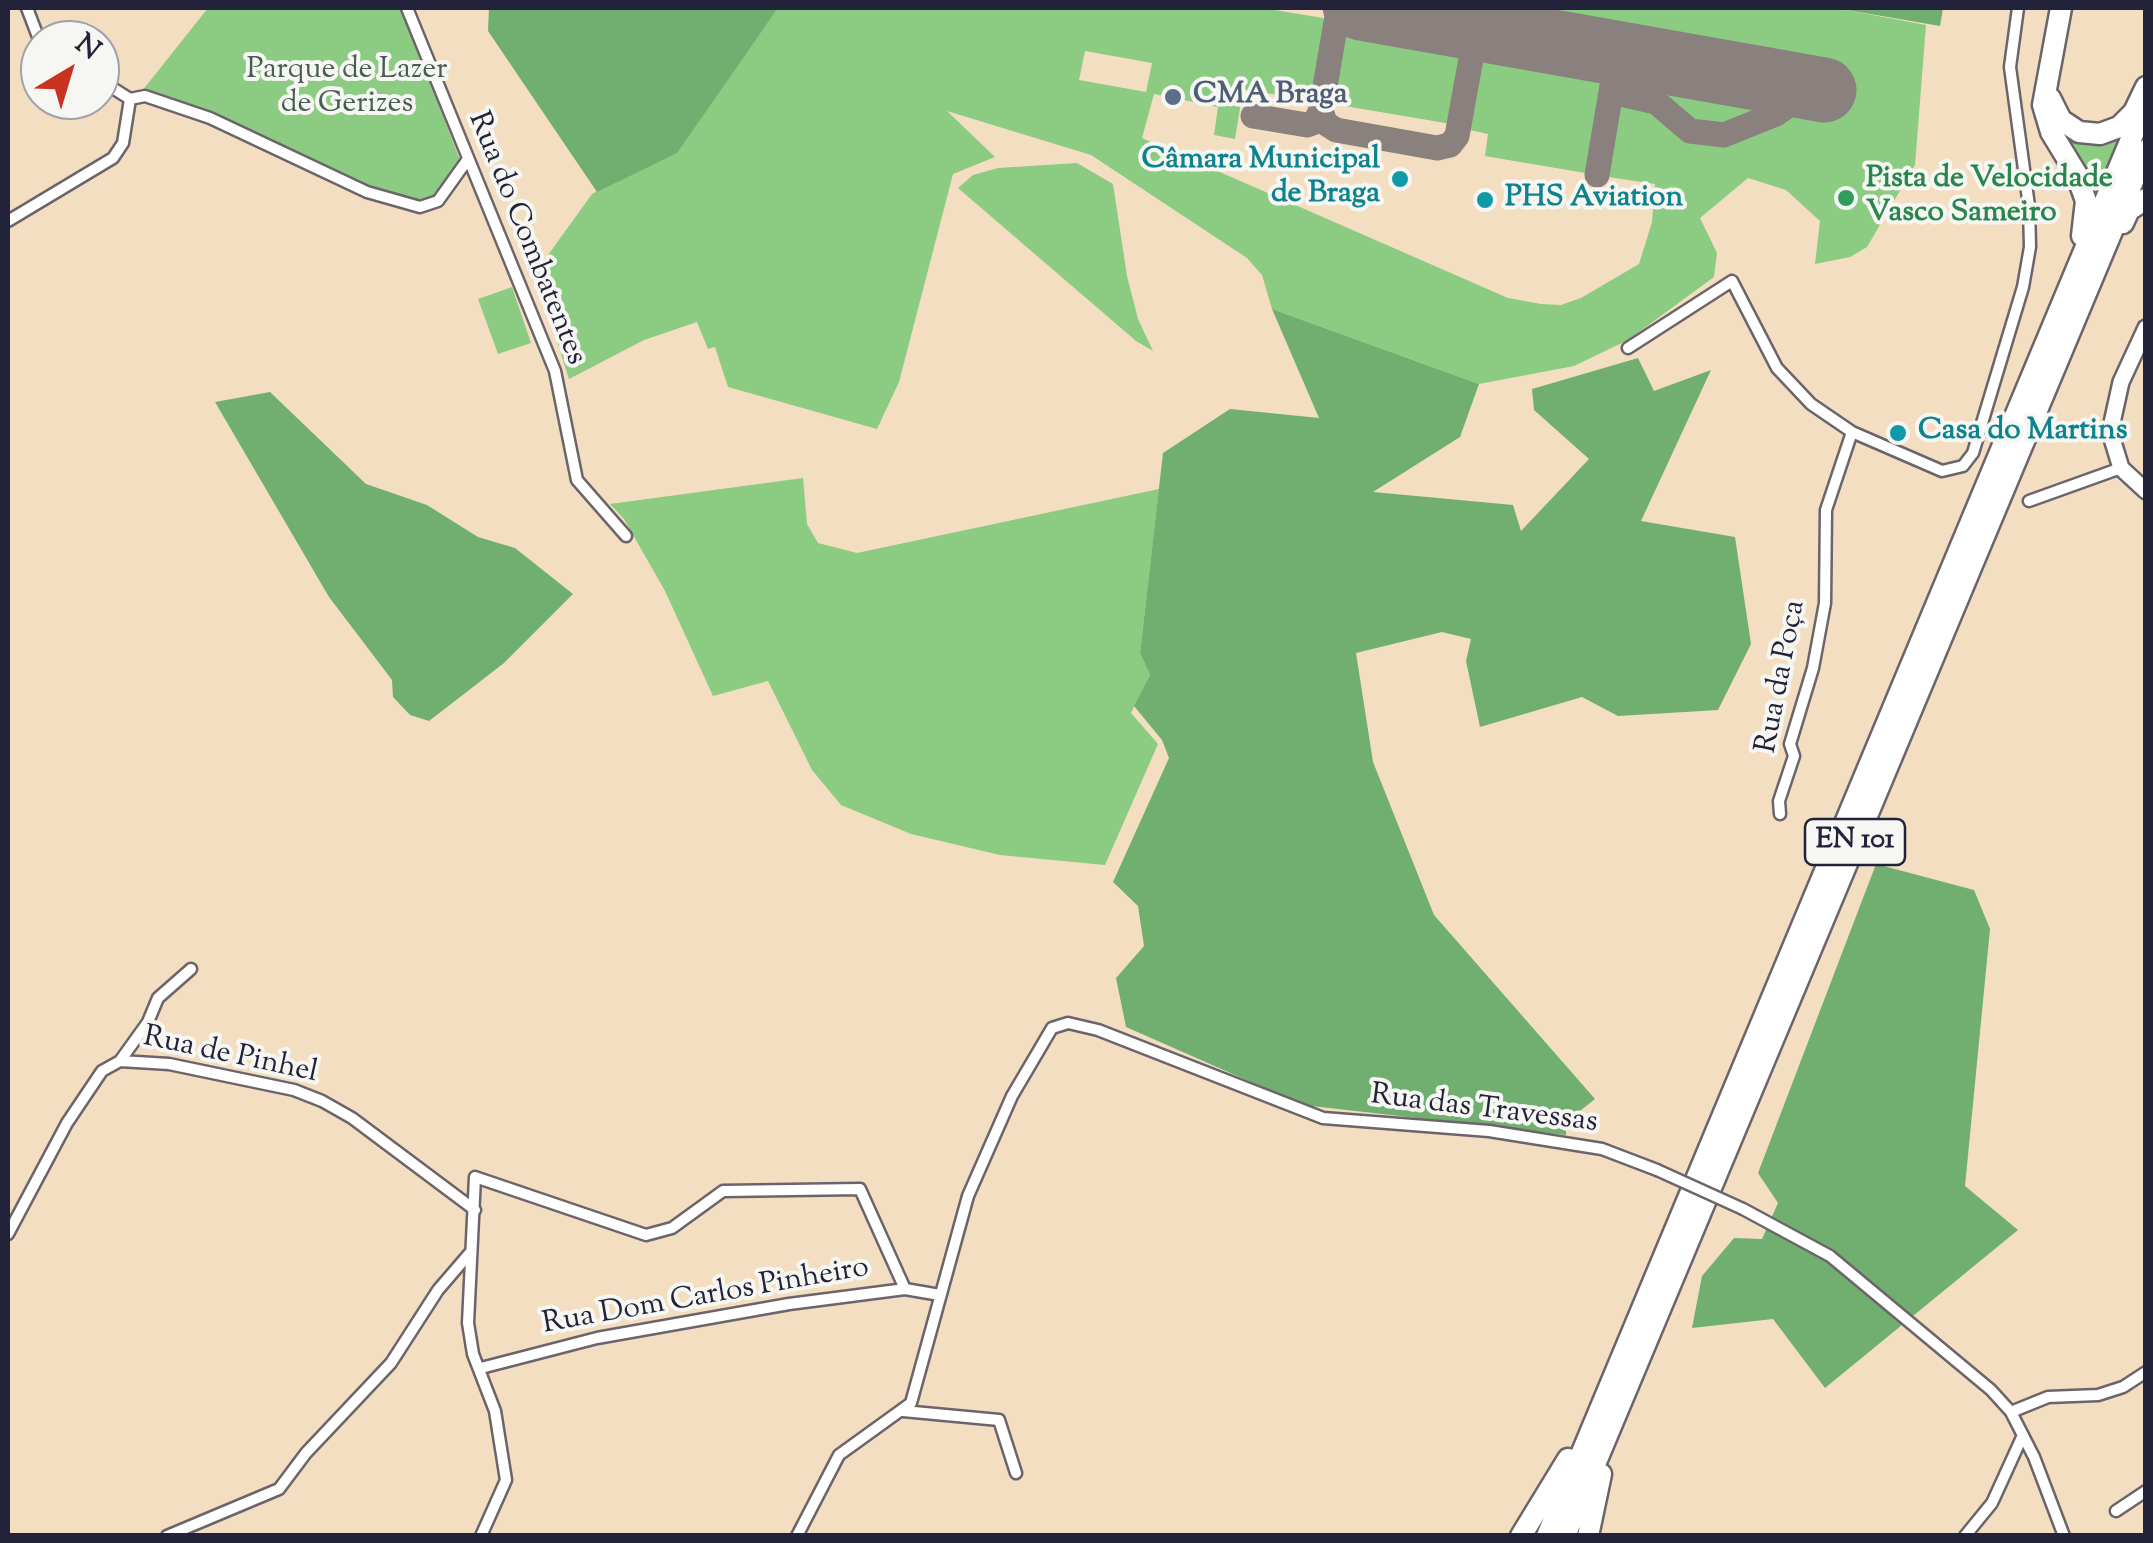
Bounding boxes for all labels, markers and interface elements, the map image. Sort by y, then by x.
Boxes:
north arrow [20,20,120,120]
text: N [66,25,108,71]
park label: Parque de Lazer de Gerizes [247,54,447,124]
place label: CMA Braga [1193,79,1348,115]
marker: CMA Braga [1162,86,1184,108]
street label: Rua do Combatentes [458,107,592,371]
place label: Câmara Municipal de Braga [1141,144,1380,214]
place label: Pista de Velocidade Vasco Sameiro [1866,163,2113,234]
marker: Câmara Municipal de Braga [1389,168,1411,190]
place label: PHS Aviation [1505,182,1683,218]
marker: Pista de Velocidade Vasco Sameiro [1835,187,1857,209]
marker: PHS Aviation [1474,189,1496,211]
place label: Casa do Martins [1918,415,2128,451]
marker: Casa do Martins [1887,422,1909,444]
street label: Rua da Poça [1751,598,1815,756]
road number: EN 101 [1805,819,1905,865]
street label: Rua de Pinhel [139,1021,321,1093]
street label: Rua das Travessas [1369,1079,1599,1143]
street label: Rua Dom Carlos Pinheiro [540,1252,872,1344]

